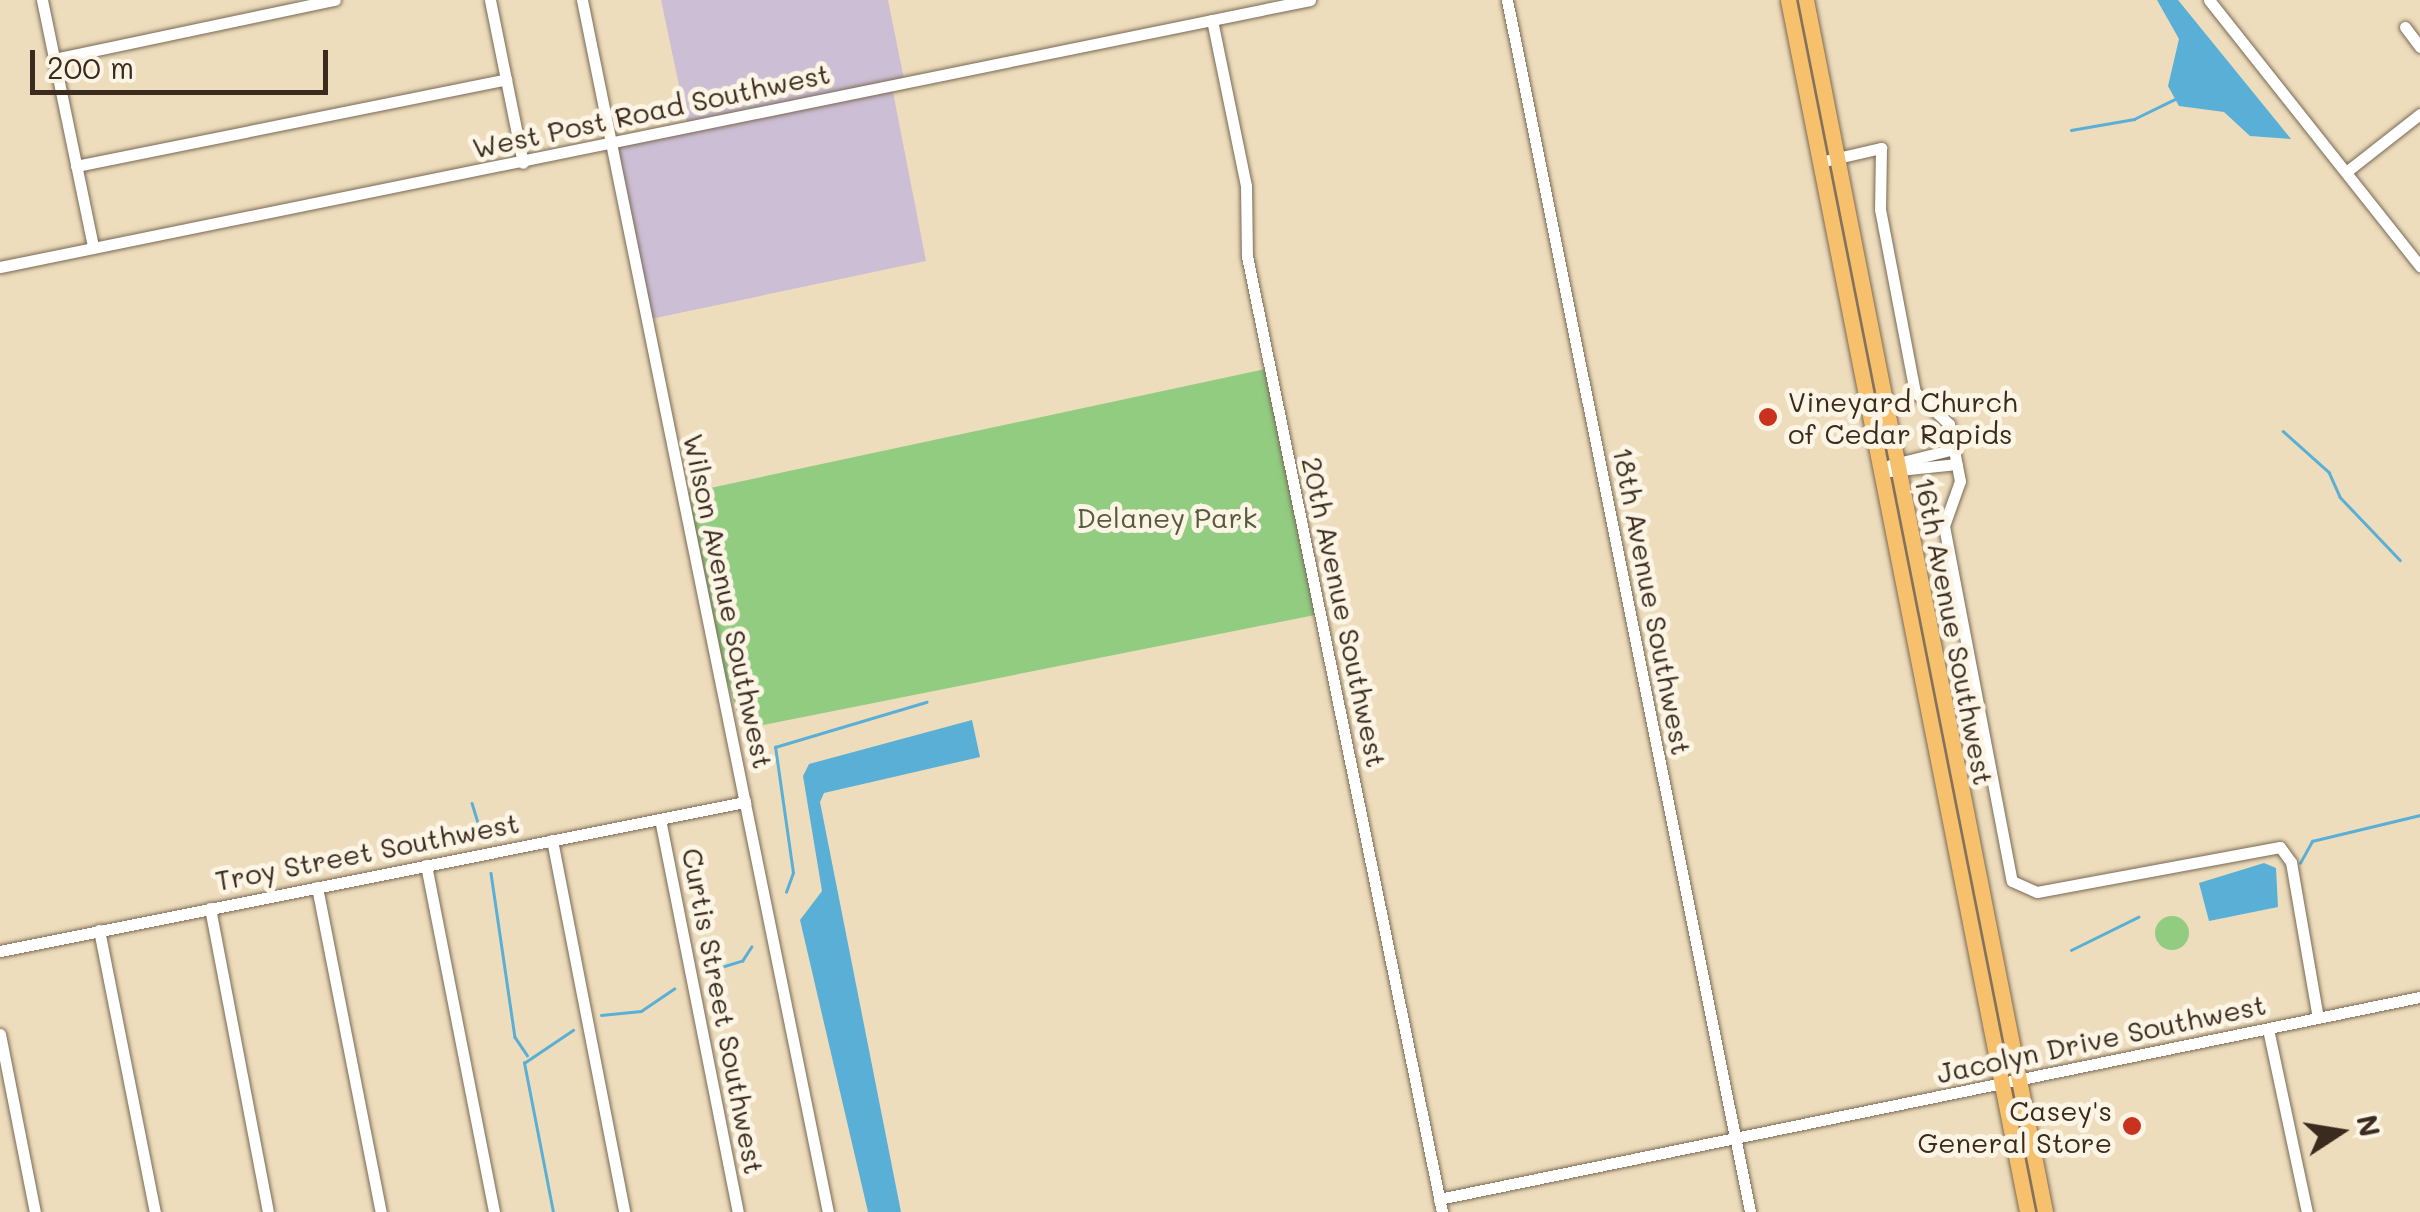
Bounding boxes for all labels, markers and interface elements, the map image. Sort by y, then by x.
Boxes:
scale bar [35,30,332,92]
text: 200 m [47,47,134,87]
street label: West Post Road Southwest [469,56,833,164]
place label: Vineyard Church of Cedar Rapids [1788,384,2018,450]
marker: Vineyard Church of Cedar Rapids [1757,406,1779,428]
street label: Wilson Avenue Southwest [677,430,781,772]
street label: 18th Avenue Southwest [1607,444,1699,758]
street label: 20th Avenue Southwest [1296,454,1394,770]
street label: 16th Avenue Southwest [1909,474,2001,788]
park label: Delaney Park [1077,500,1257,534]
street label: Troy Street Southwest [212,805,522,897]
street label: Curtis Street Southwest [676,845,772,1177]
street label: Jacolyn Drive Southwest [1933,987,2269,1089]
north arrow [2290,1082,2390,1182]
place label: Casey's General Store [1918,1093,2112,1159]
text: N [2350,1112,2389,1140]
marker: Casey's General Store [2121,1115,2143,1137]

